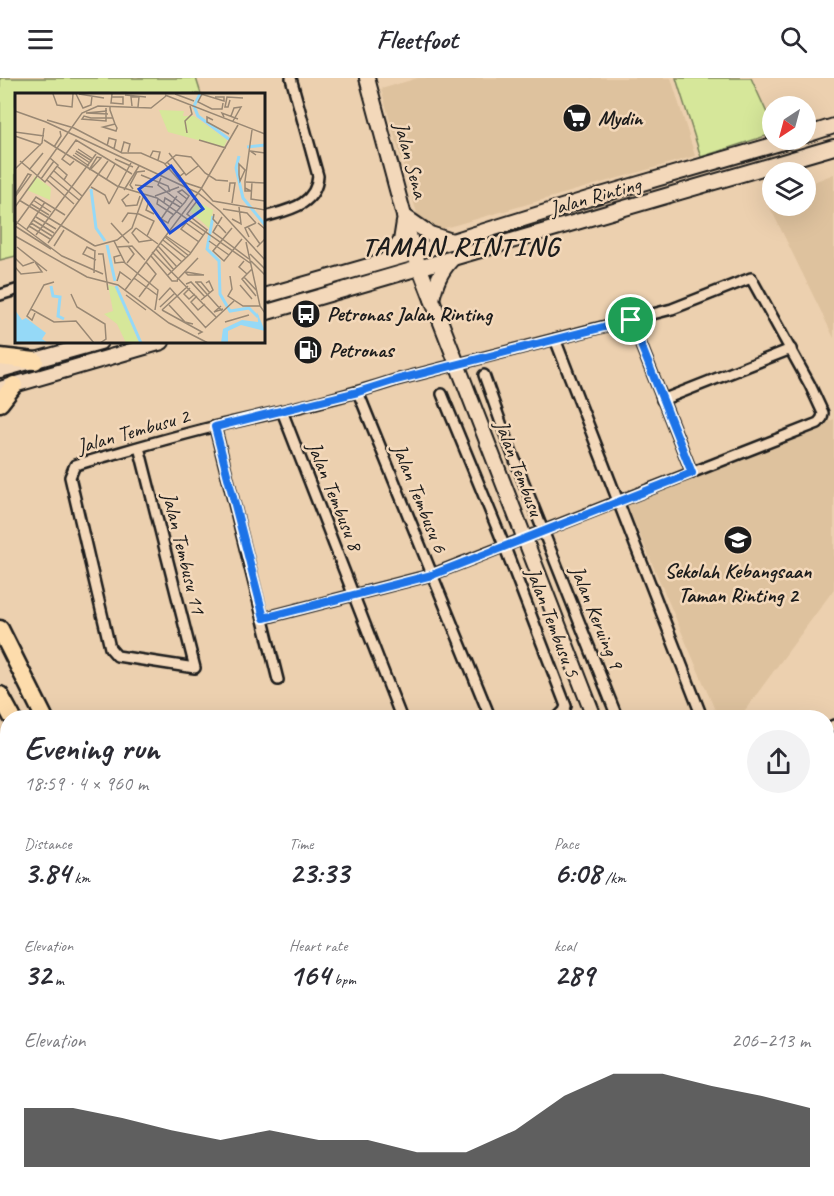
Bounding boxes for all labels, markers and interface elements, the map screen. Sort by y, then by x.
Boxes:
text: Fleetfoot [376,22,458,56]
icon: menu [24,23,57,56]
icon: search [777,23,810,56]
inset map [15,93,266,344]
north arrow [762,96,816,150]
map controls [762,96,816,216]
supermarket icon: Mydin [561,102,593,134]
place label: Mydin [598,105,644,131]
street label: Jalan Sena [388,118,434,203]
button: layers [762,162,816,216]
street label: Jalan Rinting [545,170,645,222]
district label: TAMAN RINTING [362,229,562,263]
pin [605,294,656,345]
bus stop icon: Petronas Jalan Rinting [290,298,322,330]
place label: Petronas Jalan Rinting [327,301,493,327]
icon: arrive [614,303,647,336]
fuel station icon: Petronas [292,334,324,366]
place label: Petronas [329,337,396,363]
street label: Jalan Tembusu 2 [73,402,193,460]
street label: Jalan Tembusu [488,415,550,521]
street label: Jalan Tembusu 8 [301,437,370,557]
street label: Jalan Tembusu 6 [386,439,454,557]
street label: Jalan Tembusu 11 [156,488,212,618]
school or university icon: Sekolah Kebangsaan Taman Rinting 2 [722,524,754,556]
place label: Sekolah Kebangsaan Taman Rinting 2 [665,558,812,608]
street label: Jalan Keruing 9 [564,561,630,674]
street label: Jalan Tembusu 5 [520,563,586,682]
text: Evening run [24,727,159,769]
button: share [747,730,810,793]
text: 18:59 · 4 × 960 m [24,771,148,796]
text: Distance [24,834,72,854]
text: Time [289,834,313,854]
text: Pace [554,834,579,854]
text: 3.84 [24,854,70,892]
text: 23:33 [289,854,349,892]
text: 6:08 [554,854,601,892]
text: km [70,868,90,888]
text: /km [601,868,626,888]
text: Elevation [24,936,73,956]
text: Heart rate [289,936,347,956]
text: kcal [554,936,575,956]
text: 32 [24,956,51,994]
text: 164 [289,956,330,994]
text: 289 [554,956,594,994]
text: m [51,970,64,990]
text: bpm [330,970,356,990]
text: Elevation [24,1028,86,1053]
text: 206–213 m [731,1028,810,1053]

